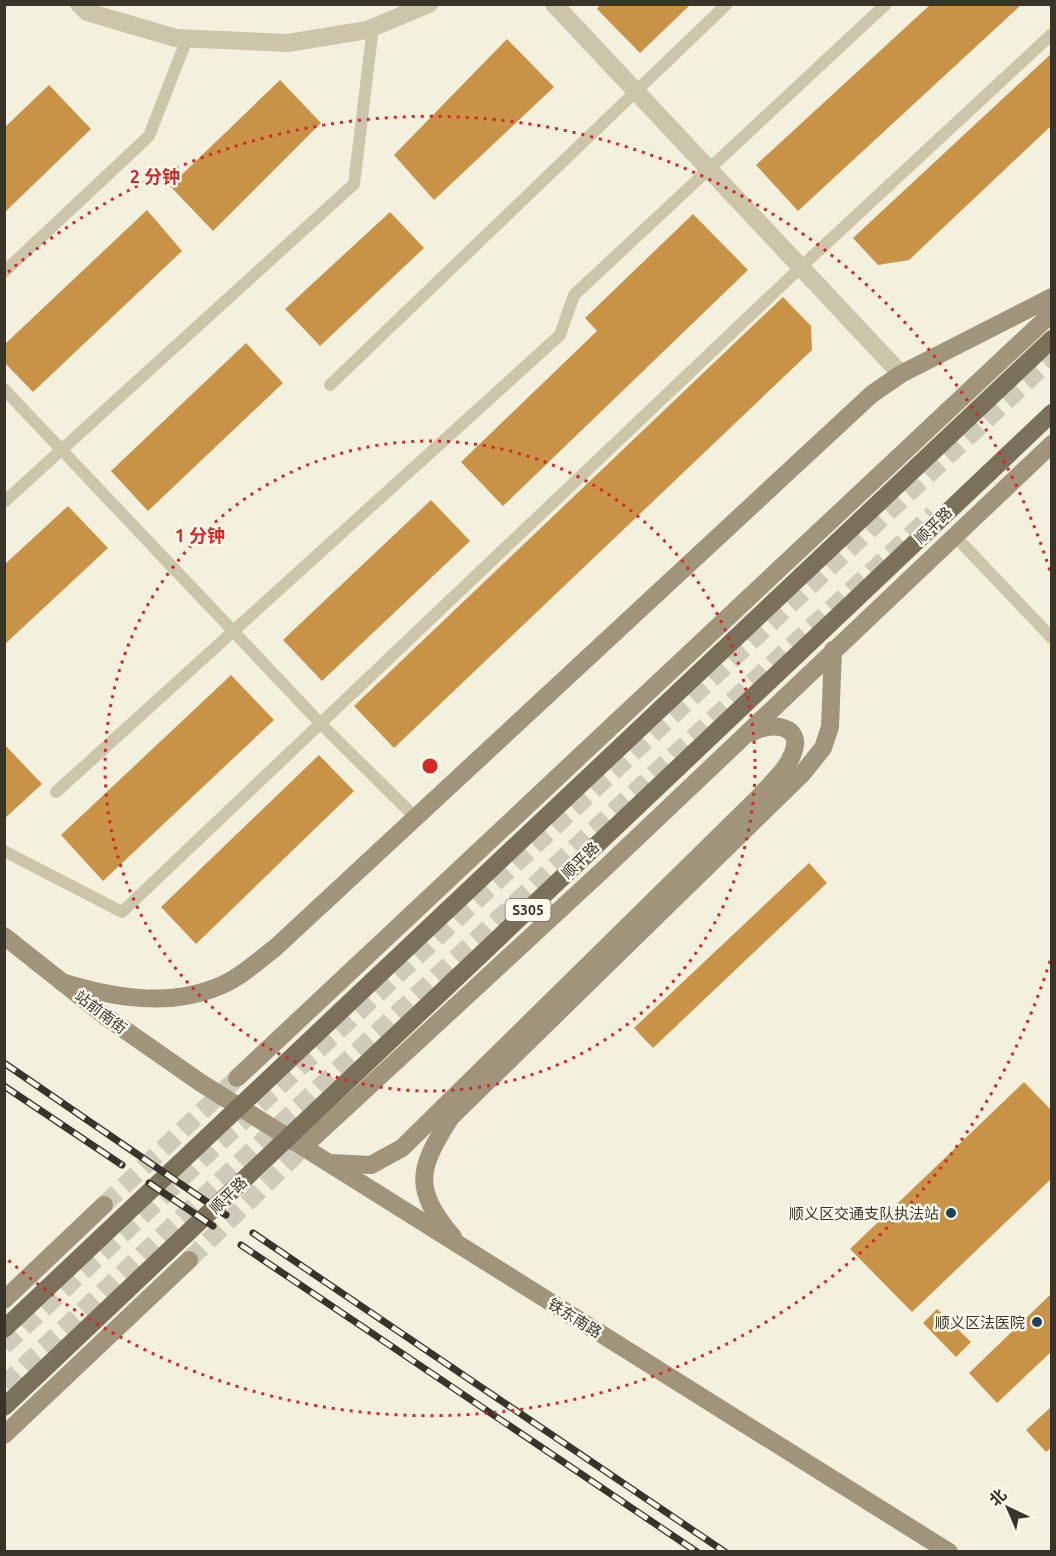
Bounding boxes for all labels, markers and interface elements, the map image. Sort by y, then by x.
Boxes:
text: 2 分钟 [130,166,180,186]
street label: 顺平路 [911,503,955,547]
text: 1 分钟 [175,525,225,545]
centre of rings [420,756,440,776]
street label: 顺平路 [558,838,602,882]
road number: S305 [506,899,550,921]
street label: 站前南街 [72,987,130,1037]
street label: 顺平路 [206,1173,250,1217]
place label: 顺义区交通支队执法站 [789,1205,939,1222]
marker: 顺义区交通支队执法站 [944,1206,958,1220]
street label: 铁东南路 [545,1295,605,1341]
place label: 顺义区法医院 [935,1314,1025,1331]
marker: 顺义区法医院 [1030,1315,1044,1329]
north arrow [978,1478,1038,1538]
text: 北 [986,1485,1010,1509]

